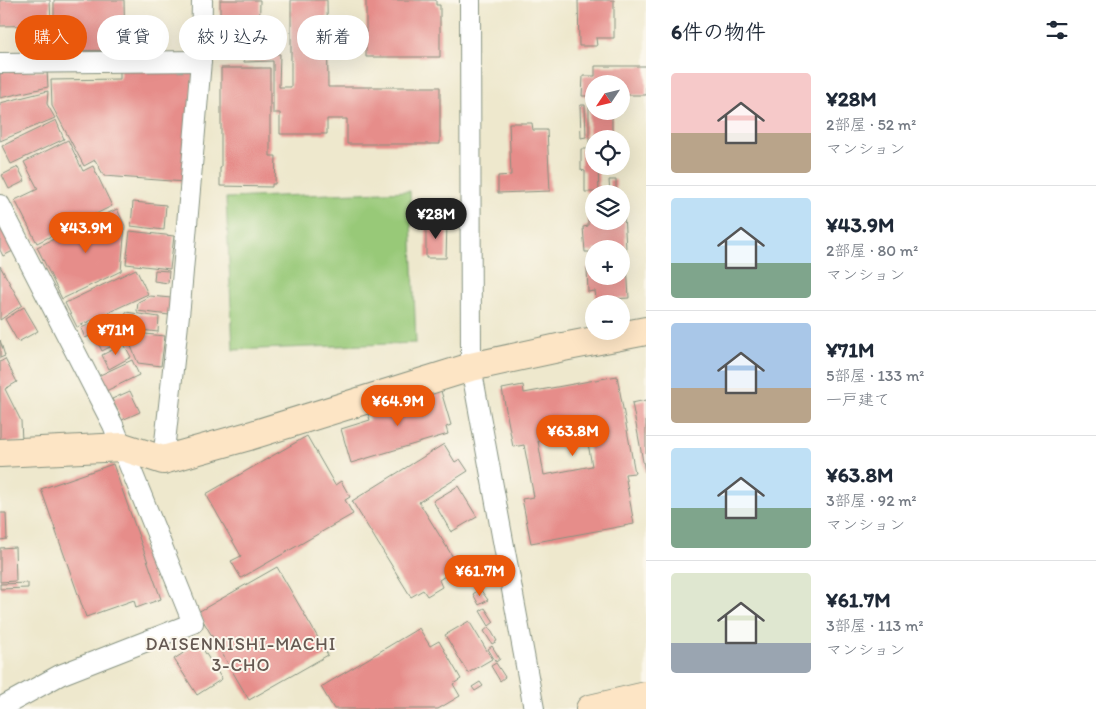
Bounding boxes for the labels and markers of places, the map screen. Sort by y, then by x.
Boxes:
pin: ¥28M [406,198,466,240]
pin: ¥43.9M [45,212,127,254]
pin: ¥71M [86,314,146,356]
pin: ¥64.9M [357,384,439,427]
pin: ¥63.8M [532,414,614,457]
pin: ¥61.7M [439,554,521,597]

